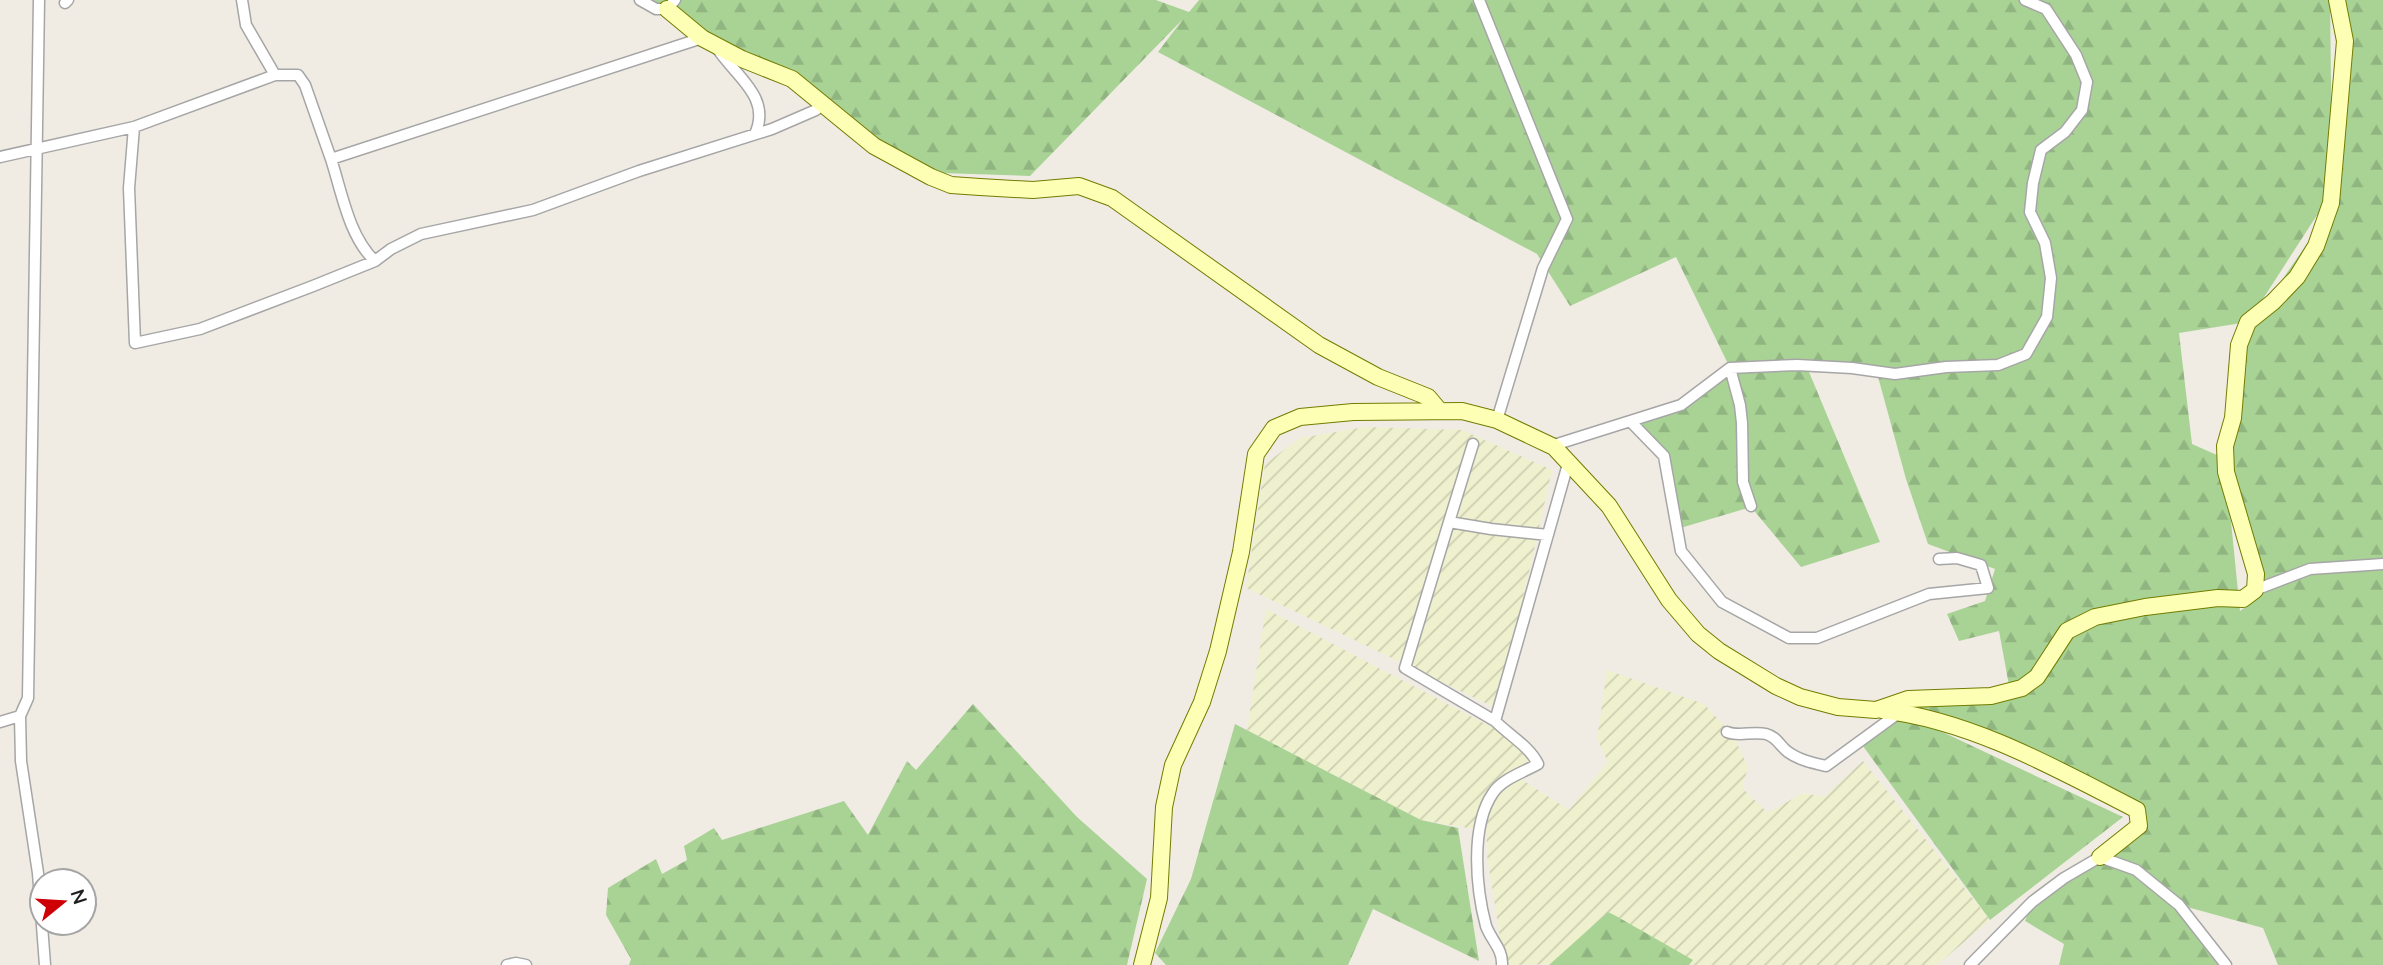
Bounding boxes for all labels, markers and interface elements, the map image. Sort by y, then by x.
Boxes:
north arrow [28,867,98,937]
text: N [66,886,93,907]

